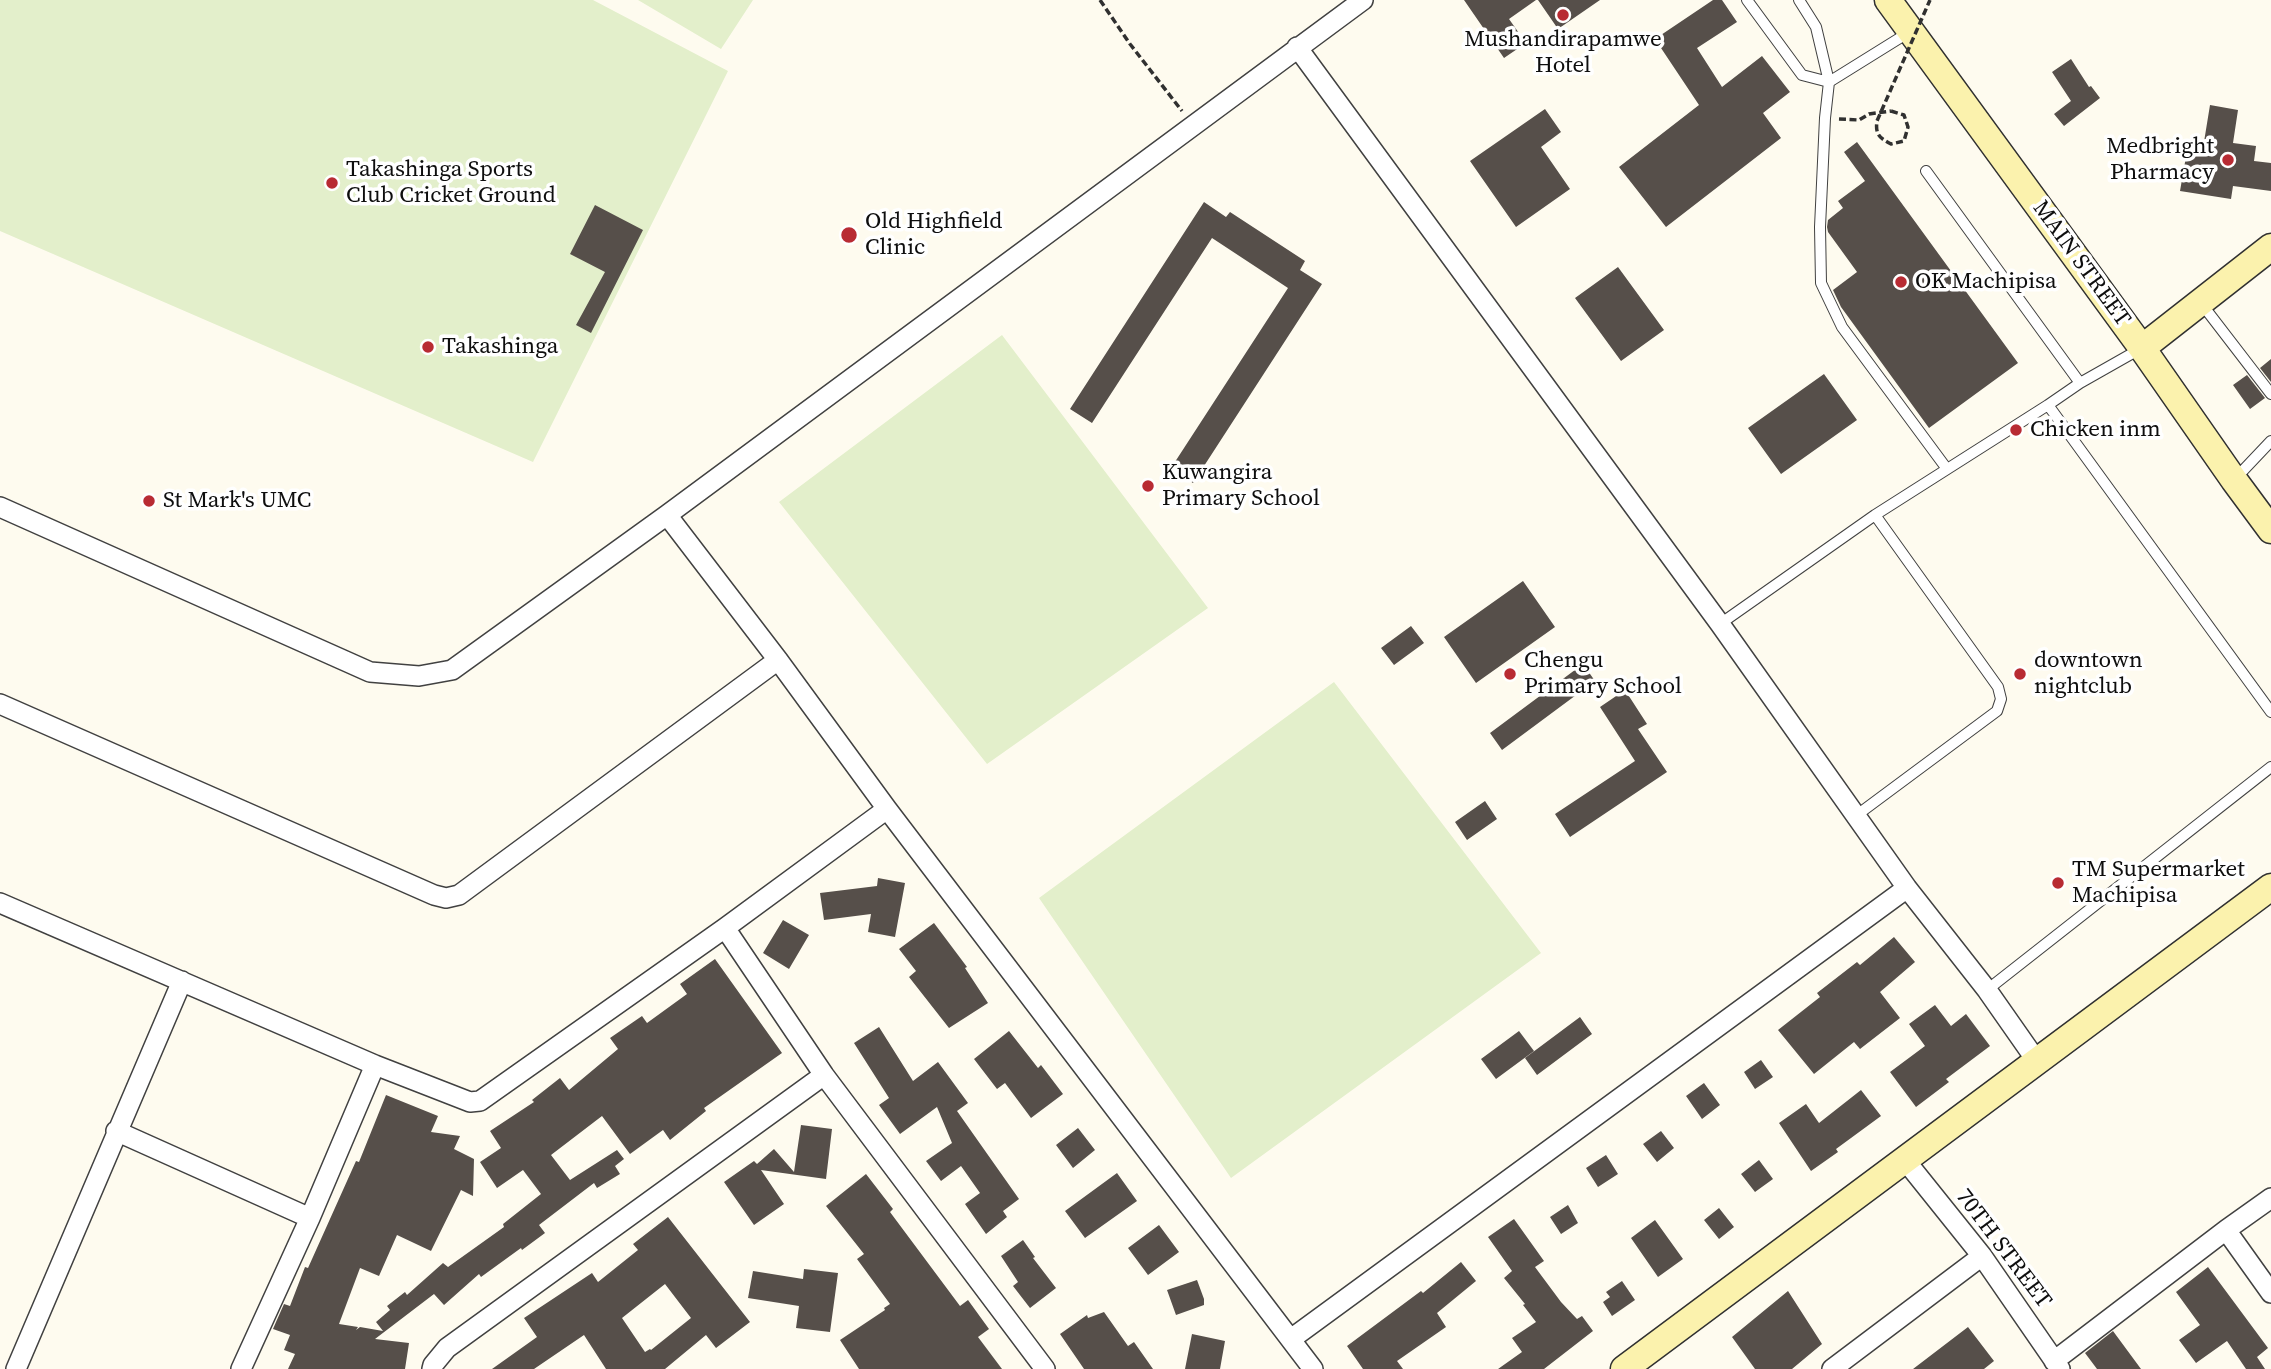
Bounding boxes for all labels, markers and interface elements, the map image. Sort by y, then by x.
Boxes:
marker: Mushandirapamwe Hotel [1555,7,1571,23]
place label: Mushandirapamwe Hotel [1464,26,1662,80]
place label: Medbright Pharmacy [2106,133,2214,187]
marker: Medbright Pharmacy [2220,152,2236,168]
place label: Takashinga Sports Club Cricket Ground [346,156,556,210]
marker: Takashinga Sports Club Cricket Ground [324,175,340,191]
street label: MAIN STREET [2026,196,2136,332]
place label: Old Highfield Clinic [865,208,1002,262]
marker: Old Highfield Clinic [839,225,859,245]
place label: OK Machipisa [1915,268,2057,296]
marker: OK Machipisa [1893,274,1909,290]
place label: Takashinga [442,333,558,361]
marker: Takashinga [420,339,436,355]
place label: Chicken inm [2030,416,2161,444]
marker: Chicken inm [2008,422,2024,438]
place label: Kuwangira Primary School [1162,459,1320,513]
marker: Kuwangira Primary School [1140,478,1156,494]
place label: St Mark's UMC [163,487,311,515]
marker: St Mark's UMC [141,493,157,509]
place label: Chengu Primary School [1524,647,1682,701]
place label: downtown nightclub [2034,647,2143,701]
marker: Chengu Primary School [1502,666,1518,682]
marker: downtown nightclub [2012,666,2028,682]
place label: TM Supermarket Machipisa [2072,856,2245,910]
marker: TM Supermarket Machipisa [2050,875,2066,891]
street label: 70TH STREET [1949,1184,2057,1314]

